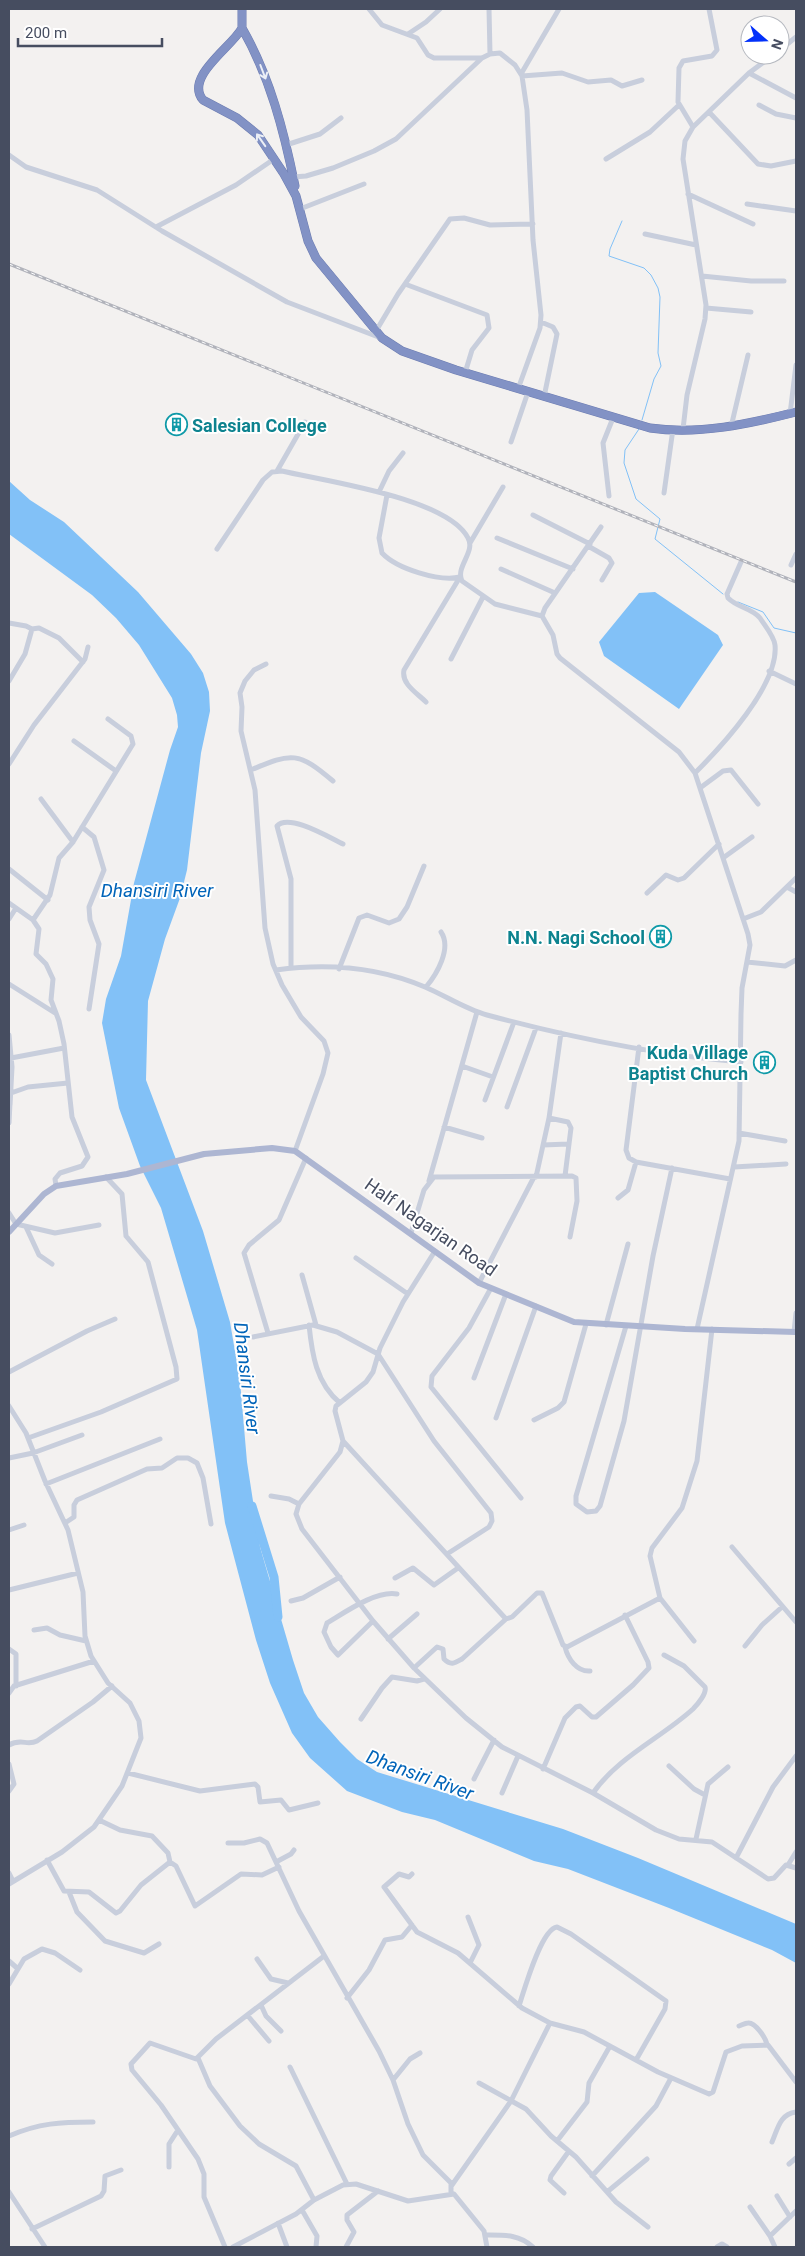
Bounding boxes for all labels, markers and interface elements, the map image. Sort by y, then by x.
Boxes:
scale bar [18,15,161,47]
north arrow [740,15,790,65]
text: 200 m [25,24,67,42]
text: N [768,37,786,52]
one-way arrow [259,63,268,79]
one-way arrow [256,133,266,147]
building icon: Salesian College [164,413,188,437]
place label: Salesian College [192,415,327,436]
water label: Dhansiri River [101,879,214,902]
building icon: N.N. Nagi School [649,925,673,949]
place label: N.N. Nagi School [507,927,645,948]
place label: Kuda Village Baptist Church [628,1042,748,1084]
building icon: Kuda Village Baptist Church [752,1050,776,1074]
street label: Half Nagarjan Road [361,1174,501,1280]
water label: Dhansiri River [229,1321,265,1436]
water label: Dhansiri River [363,1745,477,1805]

